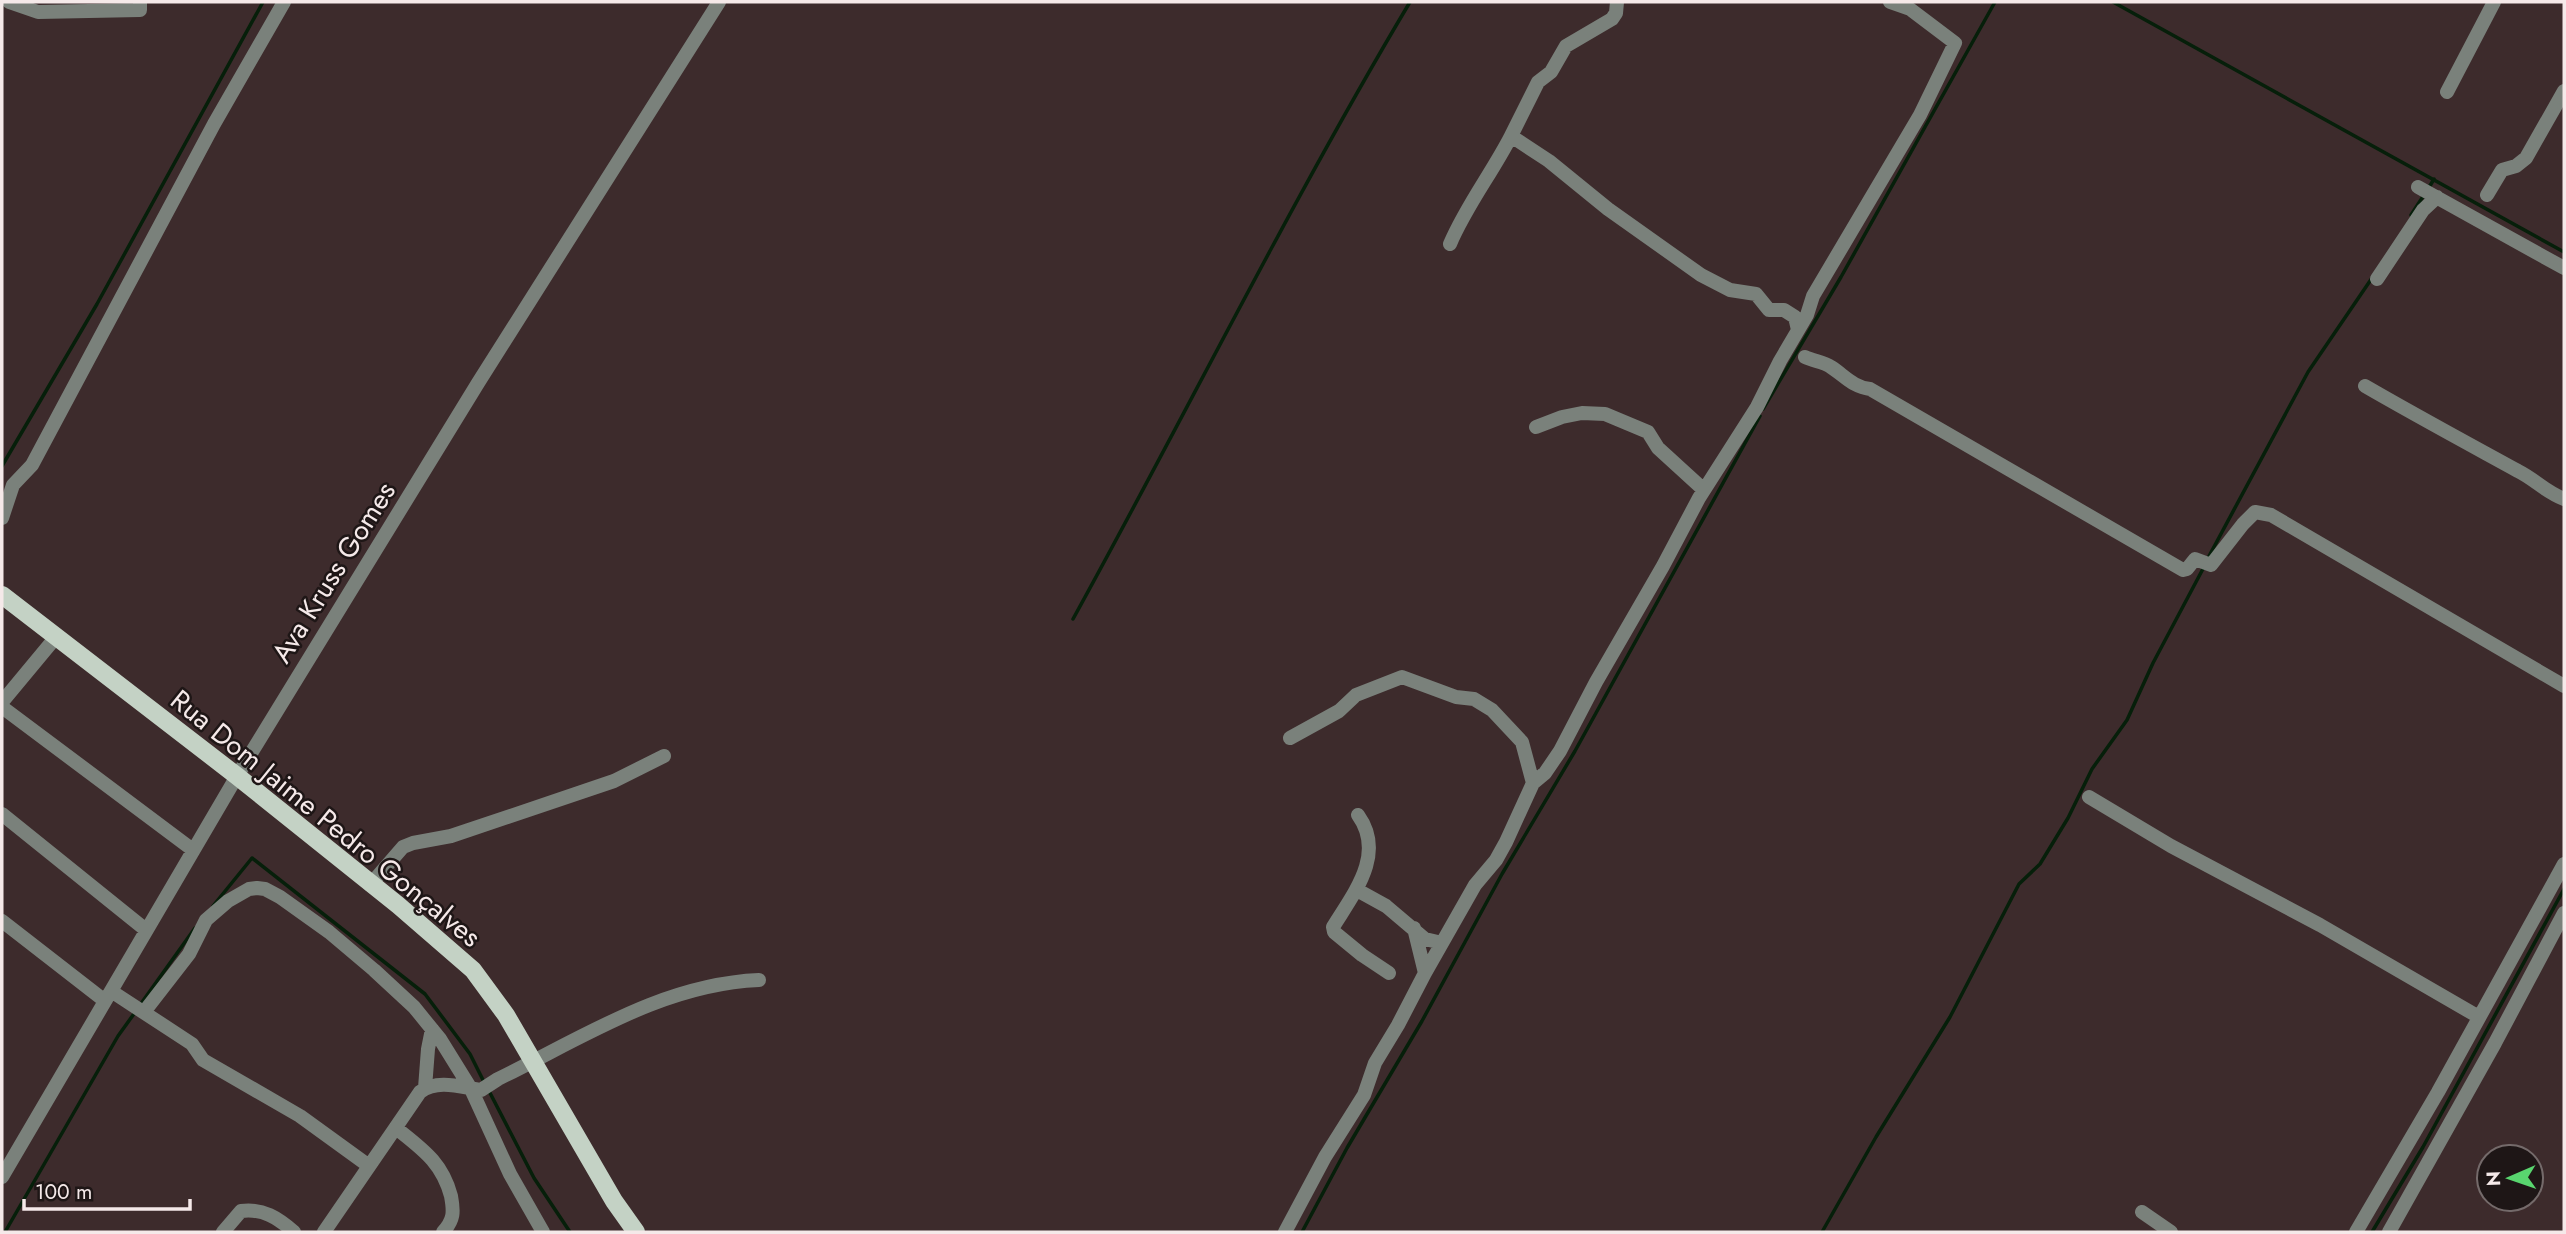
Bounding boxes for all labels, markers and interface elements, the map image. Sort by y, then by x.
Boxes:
street label: Ava Kruss Gomes [261,474,406,671]
street label: Rua Dom Jaime Pedro Gonçalves [162,680,490,957]
north arrow [2475,1143,2545,1213]
scale bar [24,1168,191,1212]
text: N [2480,1171,2507,1187]
text: 100 m [35,1177,92,1207]

